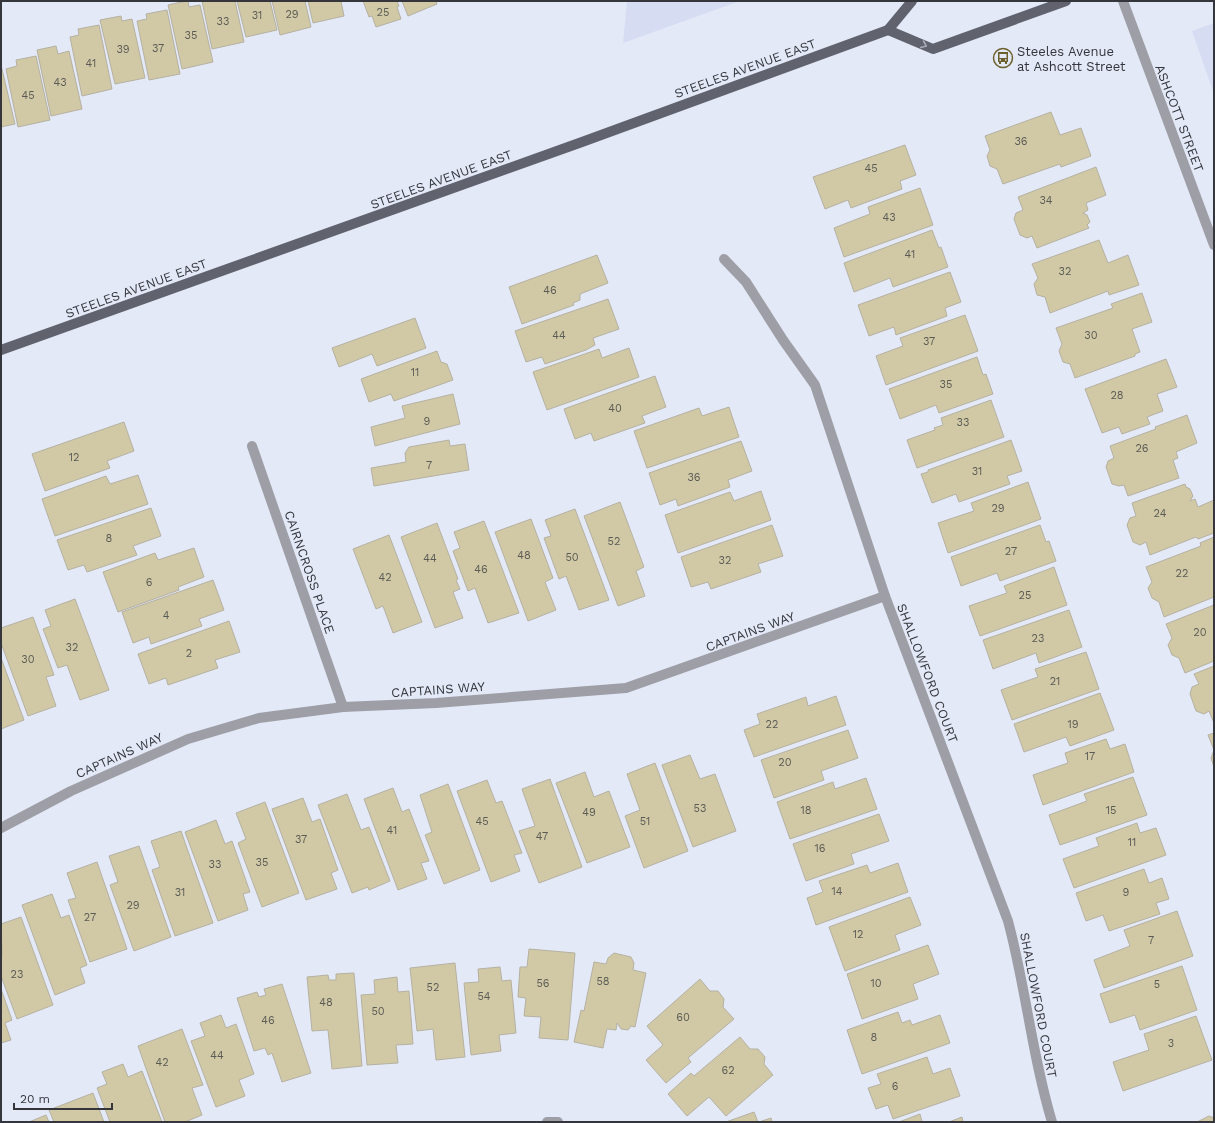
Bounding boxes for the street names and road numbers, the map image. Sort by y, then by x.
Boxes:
street label: STEELES AVENUE EAST [672,36,818,101]
street label: ASHCOTT STREET [1152,63,1207,174]
street label: STEELES AVENUE EAST [368,147,514,212]
street label: STEELES AVENUE EAST [63,256,209,321]
street label: CAIRNCROSS PLACE [281,509,338,636]
street label: SHALLOWFORD COURT [894,601,961,745]
street label: CAPTAINS WAY [704,608,797,655]
street label: CAPTAINS WAY [391,679,486,700]
street label: CAPTAINS WAY [73,729,166,781]
street label: SHALLOWFORD COURT [1017,931,1060,1079]

